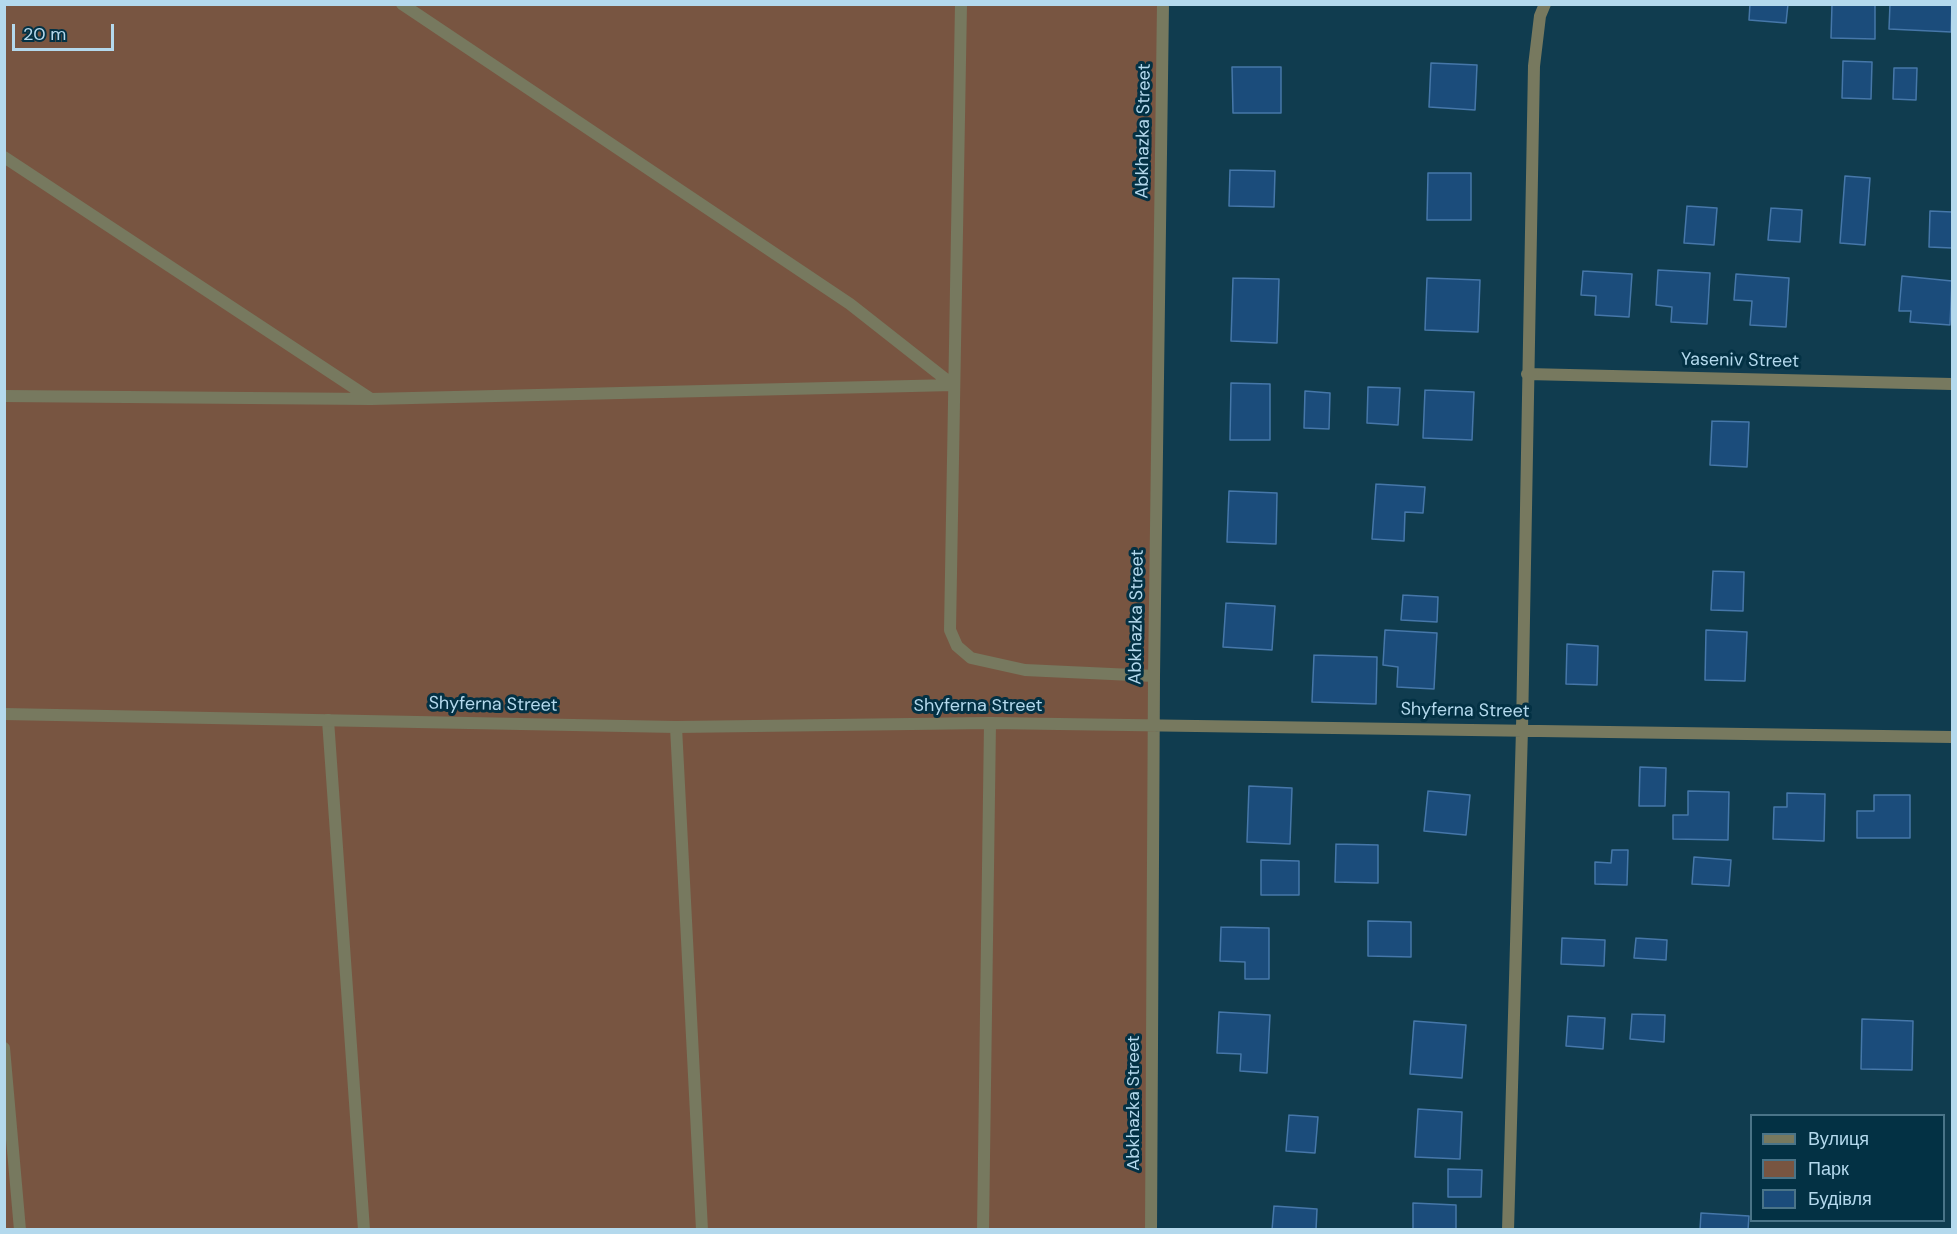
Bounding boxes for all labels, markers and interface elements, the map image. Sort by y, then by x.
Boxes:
scale bar [15,12,117,50]
text: 20 m [23,22,66,46]
street label: Abkhazka Street [1132,63,1156,199]
street label: Yaseniv Street [1681,349,1799,373]
street label: Abkhazka Street [1125,549,1149,685]
street label: Shyferna Street [428,693,558,717]
street label: Shyferna Street [913,695,1043,717]
street label: Shyferna Street [1400,699,1530,723]
street label: Abkhazka Street [1123,1035,1145,1171]
legend [1750,1114,1945,1222]
text: Вулиця [1808,1127,1869,1151]
text: Парк [1808,1157,1849,1181]
text: Будівля [1808,1187,1872,1211]

